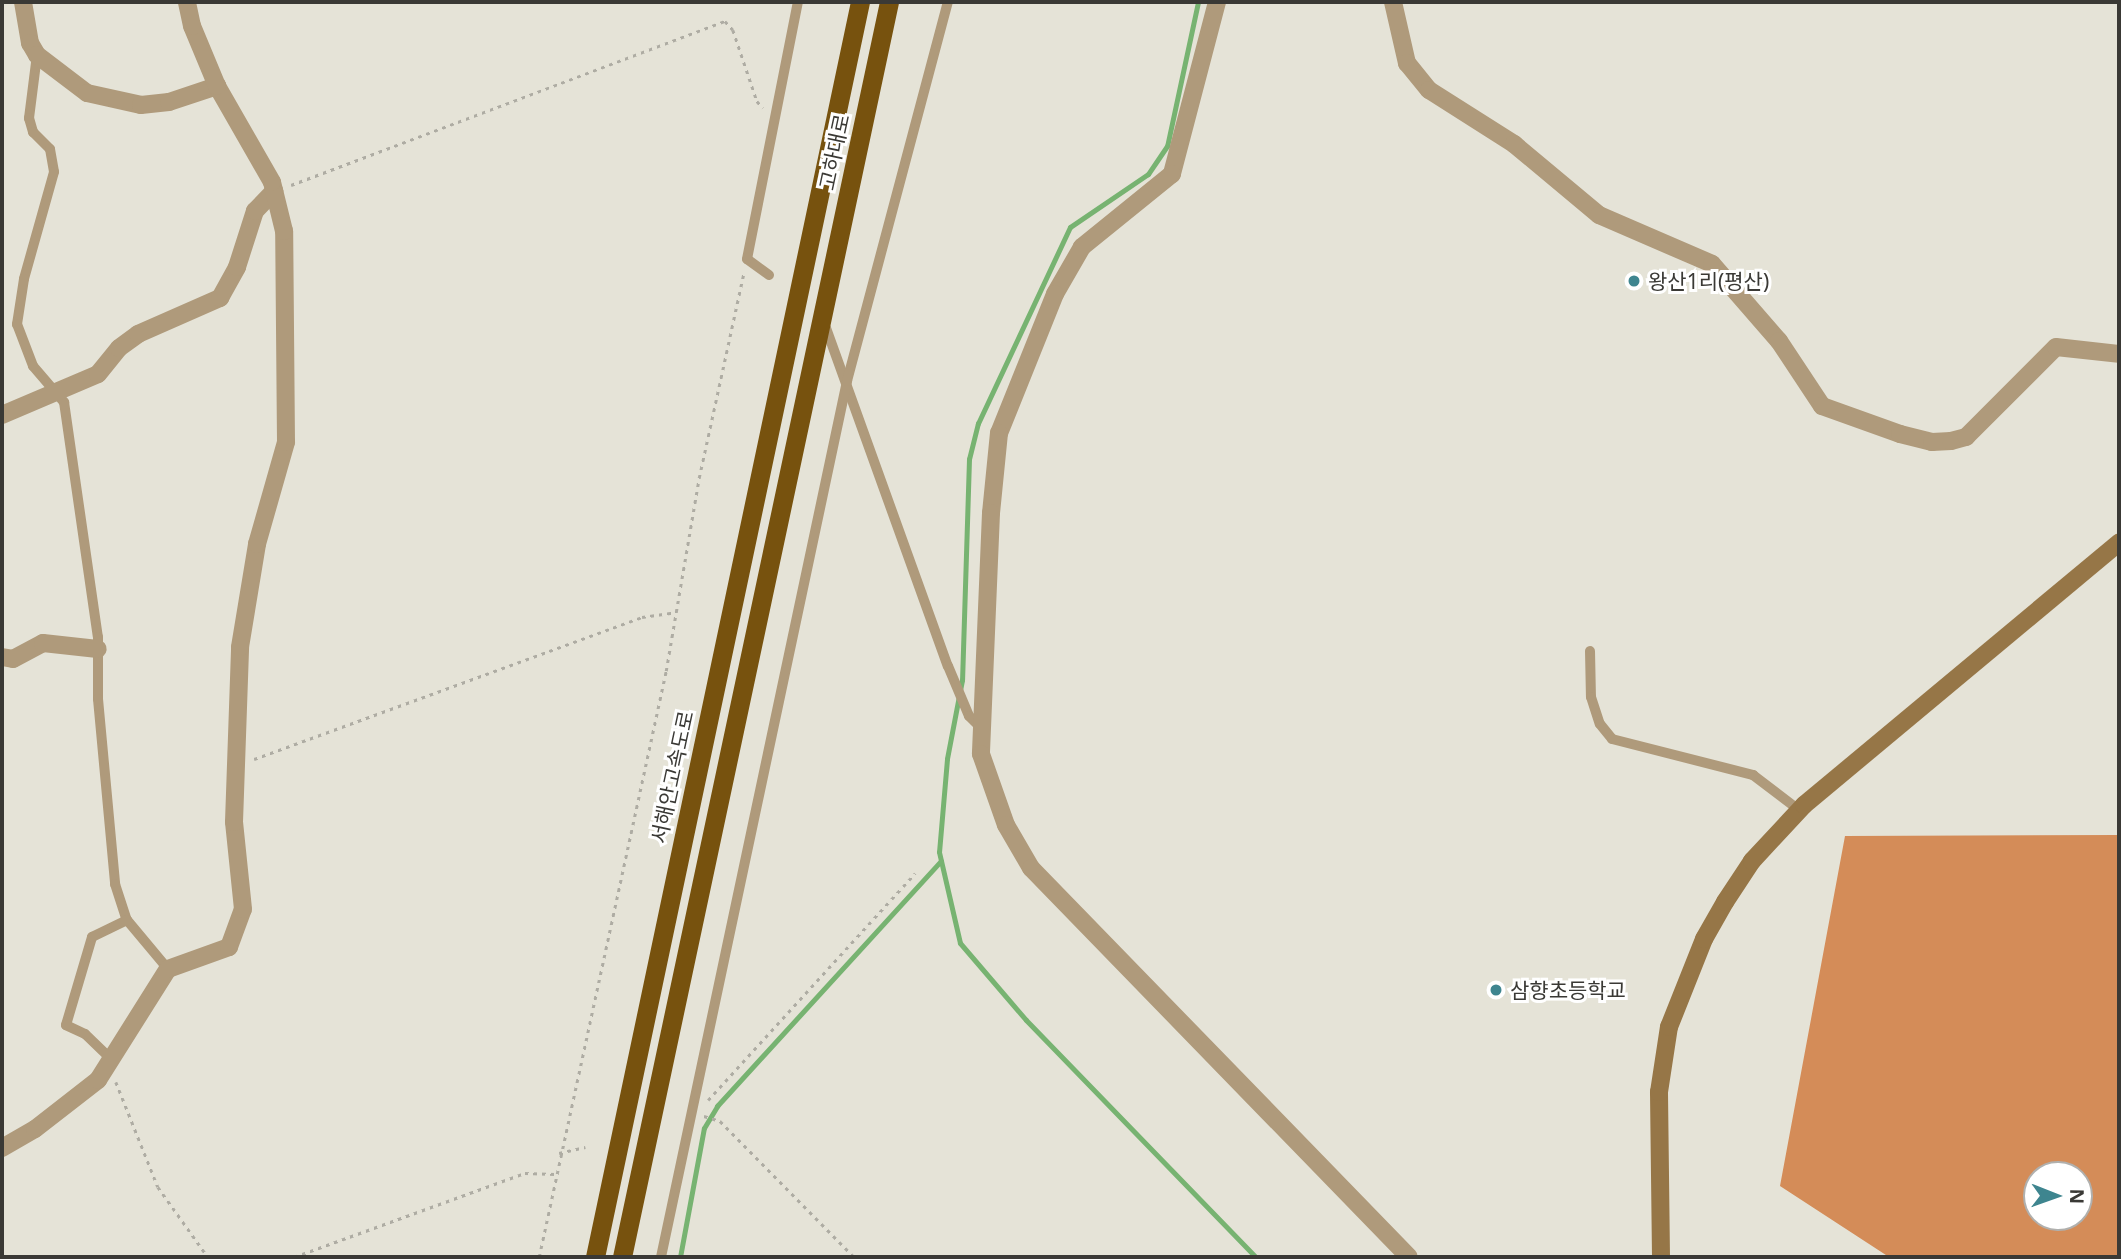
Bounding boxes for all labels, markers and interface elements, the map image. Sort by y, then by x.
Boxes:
street label: 고하대로 [814,112,854,192]
place label: 왕산1리(평산) [1648,268,1769,294]
marker: 왕산1리(평산) [1626,273,1642,289]
street label: 서해안고속도로 [646,708,698,846]
place label: 삼향초등학교 [1510,977,1626,1003]
marker: 삼향초등학교 [1488,982,1504,998]
north arrow [2023,1161,2093,1231]
text: N [2064,1188,2090,1204]

